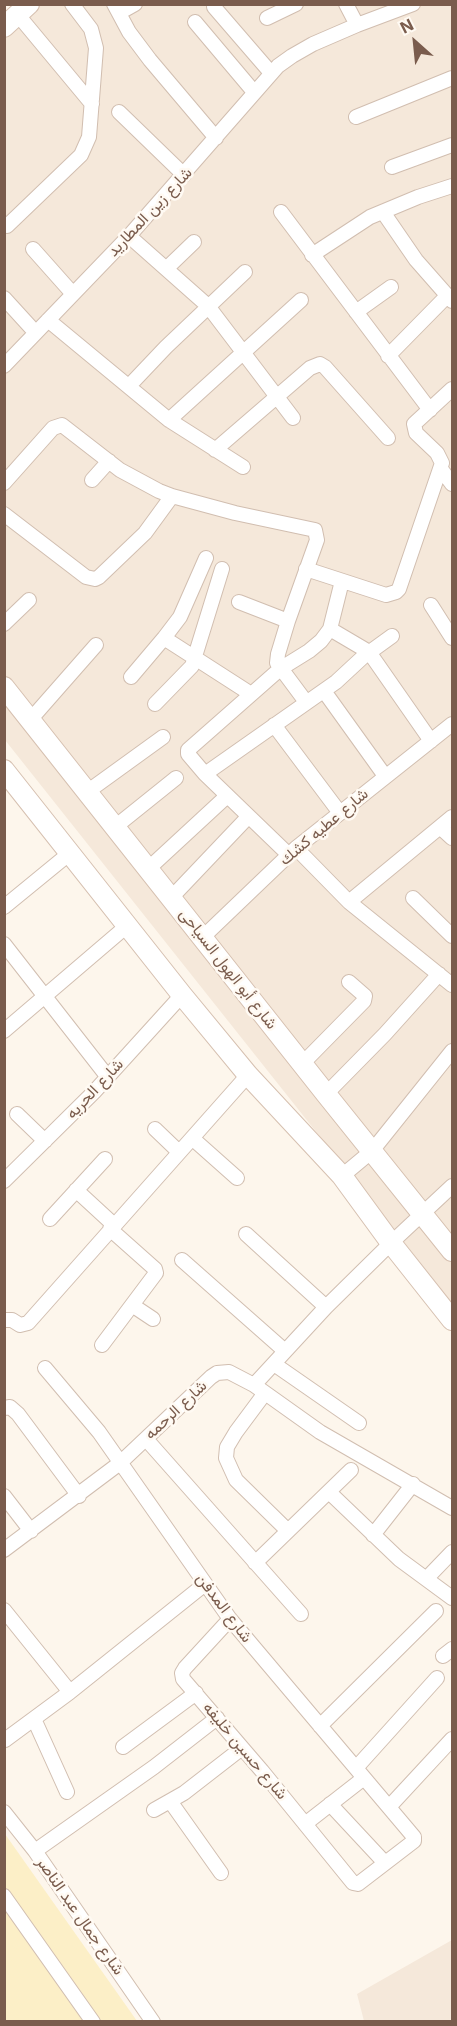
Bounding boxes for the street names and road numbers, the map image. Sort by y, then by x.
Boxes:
street label: شارع زين المطاريد [104,163,196,261]
street label: شارع عطيه كشك [276,784,372,870]
street label: شارع أبو الهول السياحى [175,905,281,1033]
street label: شارع الحريه [62,1055,128,1123]
street label: شارع الرحمه [141,1376,211,1444]
street label: شارع المدفن [192,1570,256,1646]
street label: شارع حسين خليفه [199,1698,291,1804]
street label: شارع جمال عبد الناصر [32,1853,128,1979]

